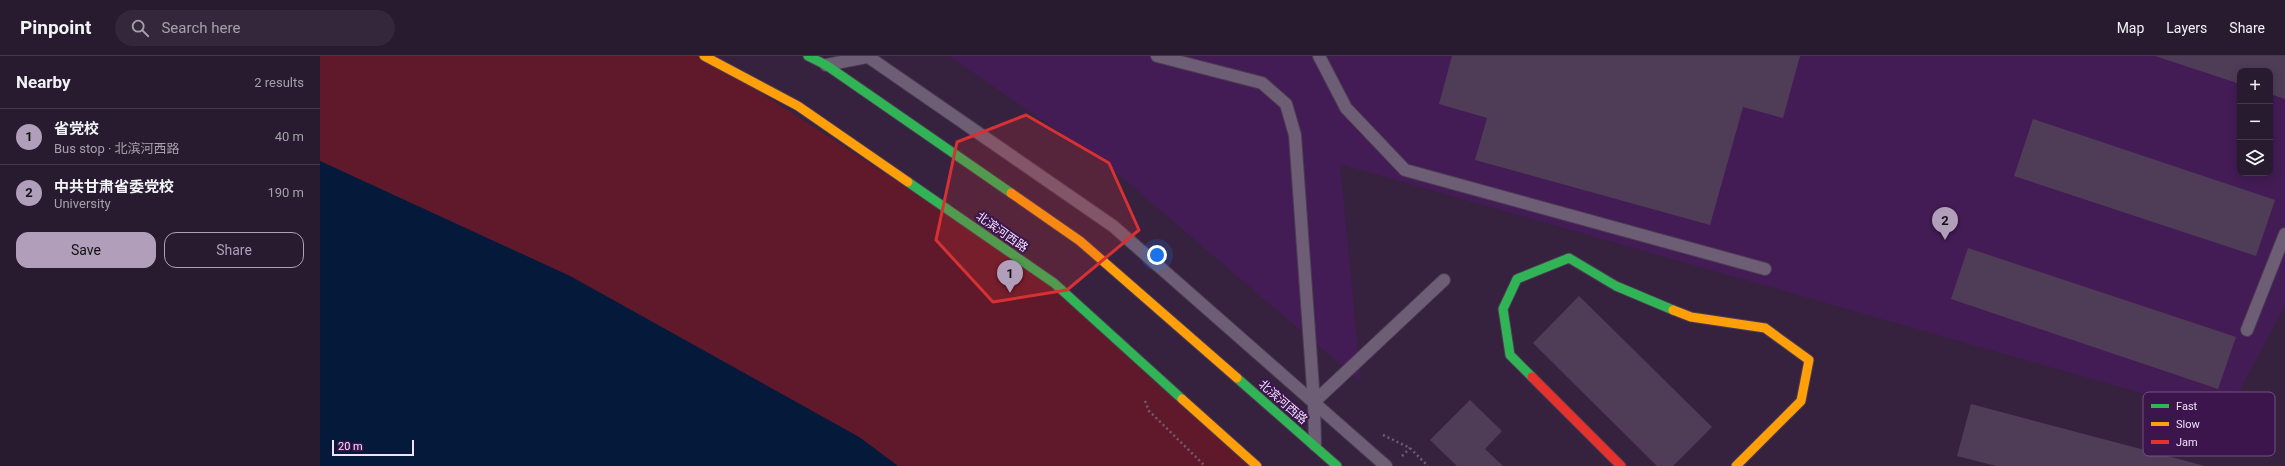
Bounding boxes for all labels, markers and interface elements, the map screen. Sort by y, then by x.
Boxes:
search box [115,10,395,46]
text: Pinpoint [20,16,91,39]
icon: search [129,17,151,39]
text: Search here [161,19,240,37]
text: Map [2117,20,2144,36]
text: Layers [2166,20,2207,36]
text: Share [2229,20,2265,36]
map controls [2237,68,2273,176]
button: + [2237,68,2273,104]
text: Nearby [16,72,71,92]
text: 2 results [254,75,304,90]
button: − [2237,104,2273,140]
text: 省党校 [54,120,99,138]
text: 1 [25,129,33,144]
text: 40 m [275,129,304,144]
button: layers [2237,140,2273,176]
text: Bus stop · 北滨河西路 [54,141,180,156]
text: 中共甘肃省委党校 [54,178,174,196]
text: 2 [25,185,33,200]
text: 190 m [267,185,304,200]
text: University [54,196,111,211]
pin: 2 [1932,207,1958,240]
street label: 北滨河西路 [973,209,1031,255]
button: Save [16,232,156,268]
button: Share [164,232,304,268]
your location [1147,245,1167,265]
pin: 1 [997,260,1023,293]
street label: 北滨河西路 [1256,377,1310,427]
legend [2143,392,2275,456]
text: Fast [2176,400,2198,413]
text: Slow [2176,418,2200,431]
text: Jam [2176,436,2198,449]
scale bar [332,438,414,457]
text: 20 m [338,440,363,453]

